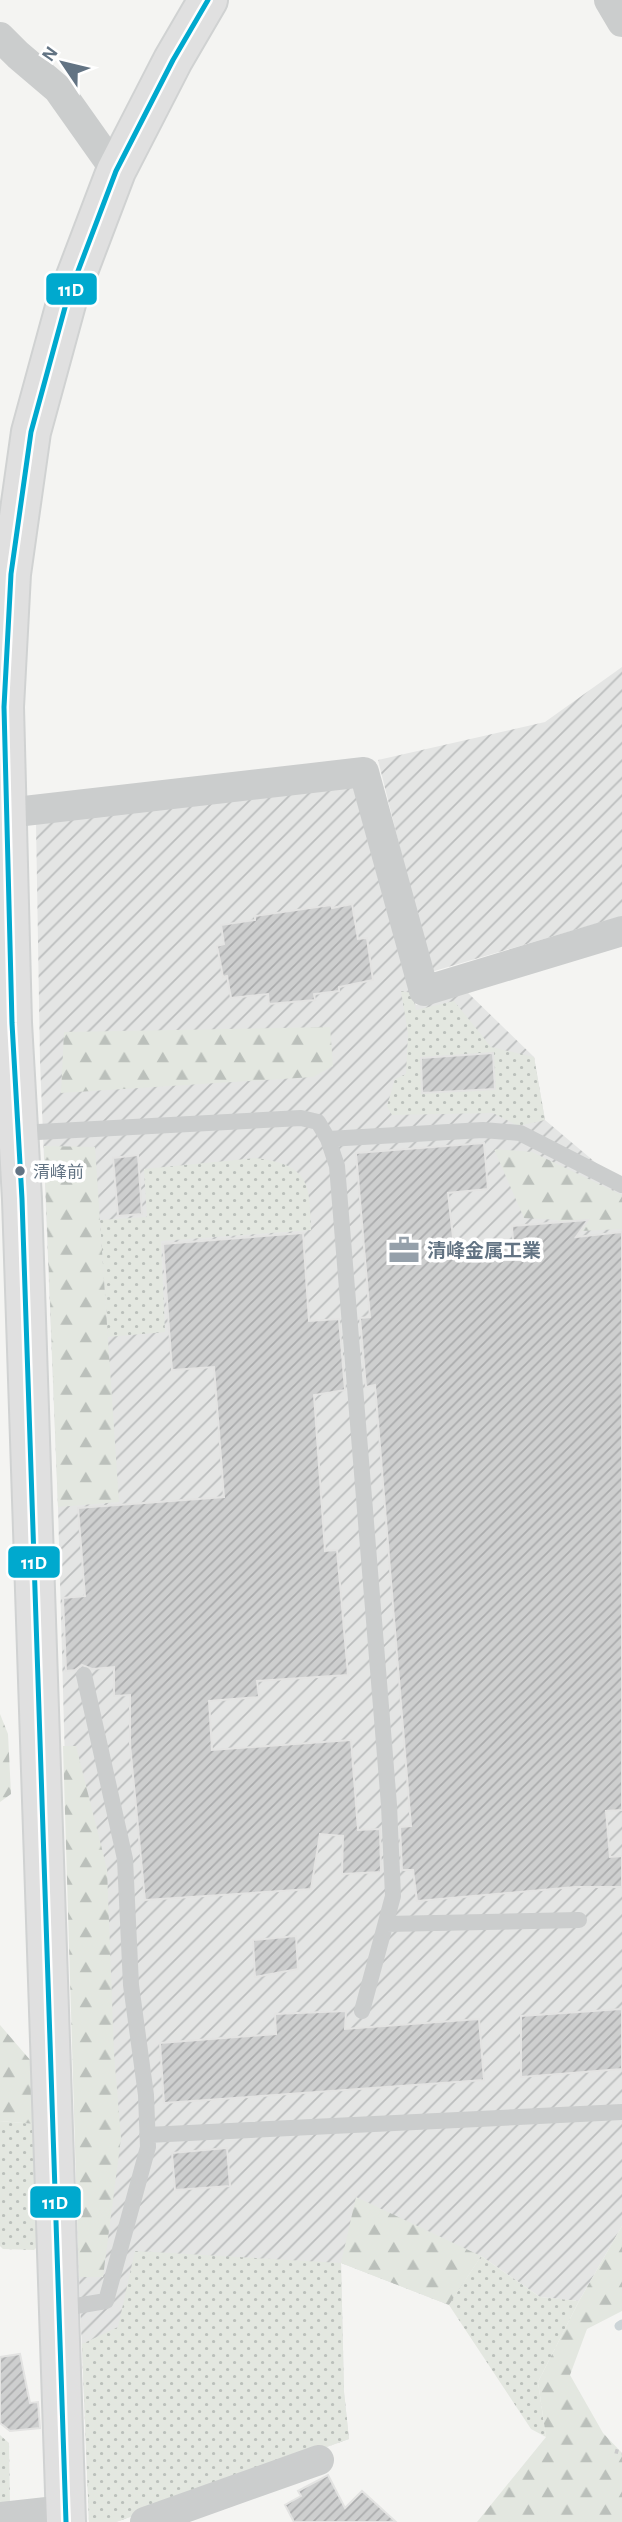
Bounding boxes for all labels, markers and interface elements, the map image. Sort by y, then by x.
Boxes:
north arrow [28,28,98,98]
text: N [39,43,62,65]
line badge: 11D [45,272,98,306]
text: 11D [58,281,84,300]
place label: 清峰前 [33,1163,84,1181]
marker: 清峰前 [13,1164,27,1178]
office icon: 清峰金属工業 [387,1233,421,1267]
place label: 清峰金属工業 [427,1240,541,1261]
line badge: 11D [7,1545,61,1579]
text: 11D [21,1554,47,1573]
line badge: 11D [29,2185,82,2219]
text: 11D [42,2194,68,2213]

